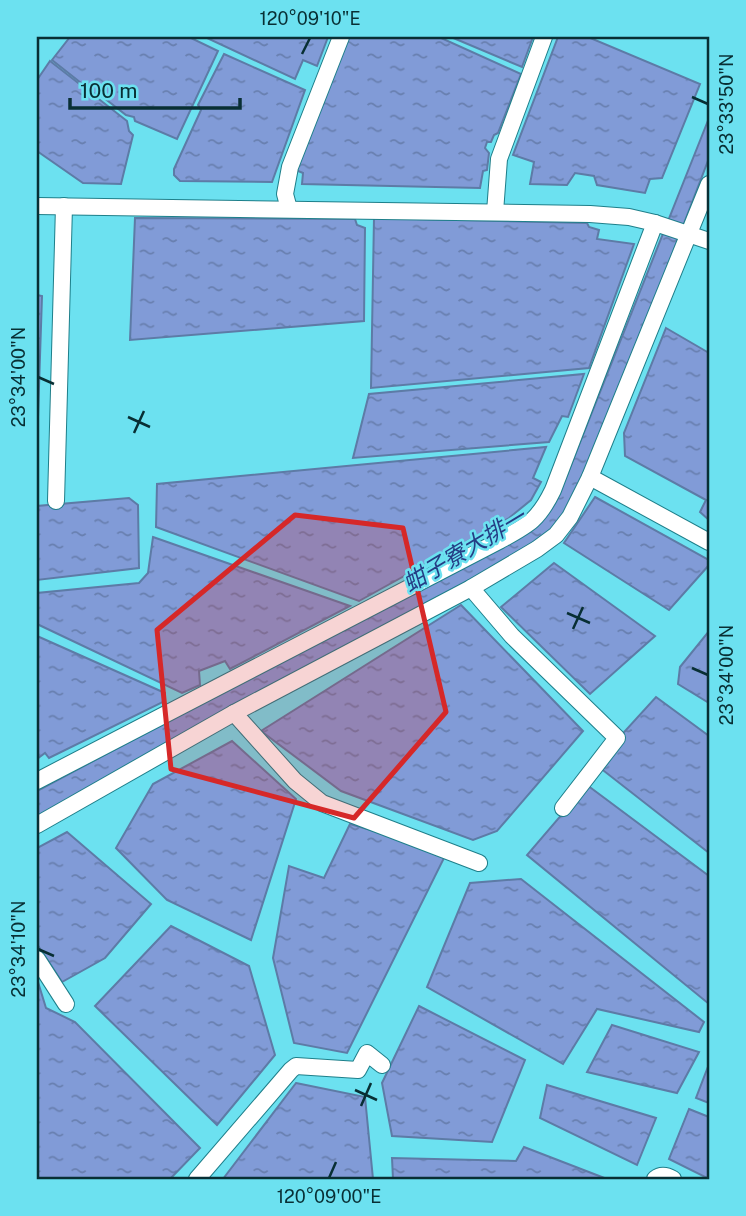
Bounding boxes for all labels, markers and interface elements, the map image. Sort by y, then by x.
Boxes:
text: 120°09'10"E [259,8,361,29]
text: 23°33'50"N [716,53,737,155]
scale bar [70,66,240,110]
text: 100 m [80,78,137,103]
text: 23°34'00"N [8,327,29,427]
water label: 蚶子寮大排一 [398,502,532,597]
text: 23°34'00"N [716,625,737,725]
text: 23°34'10"N [8,900,29,998]
text: 120°09'00"E [277,1186,381,1207]

